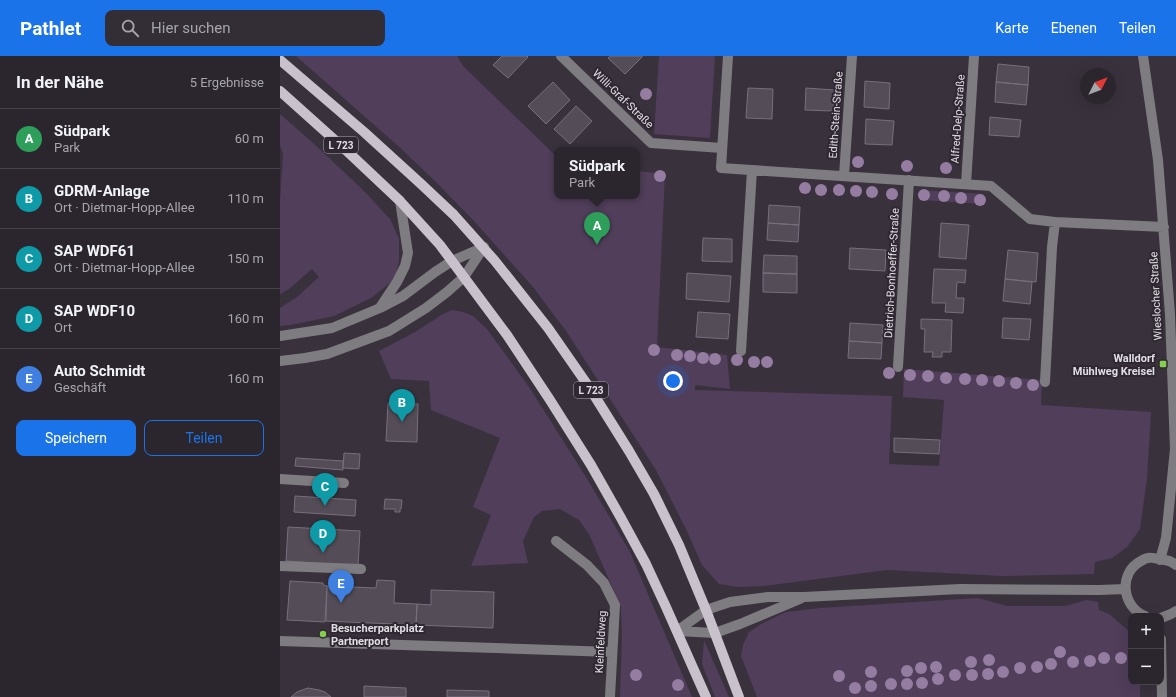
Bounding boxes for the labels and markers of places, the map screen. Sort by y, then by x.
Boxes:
pin: A [584,212,610,245]
place label: Walldorf Mühlweg Kreisel [1073,352,1155,378]
marker: Walldorf Mühlweg Kreisel [1158,359,1168,369]
pin: B [389,389,415,422]
pin: C [312,473,338,506]
pin: D [310,520,336,553]
pin: E [328,570,354,603]
place label: Besucherparkplatz Partnerport [331,622,424,648]
marker: Besucherparkplatz Partnerport [318,629,328,639]

